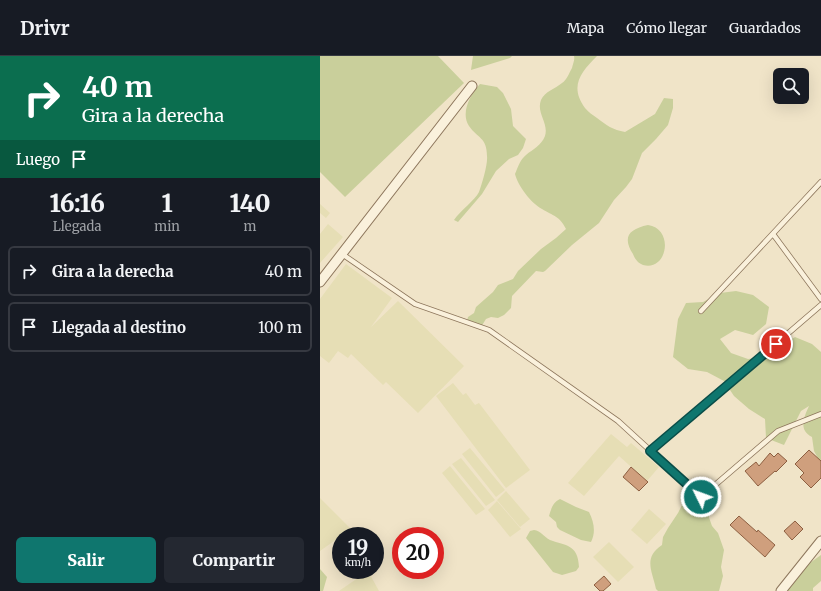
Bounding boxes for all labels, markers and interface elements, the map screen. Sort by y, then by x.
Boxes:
text: Drivr [20,16,70,40]
text: Mapa [567,19,604,37]
text: Cómo llegar [626,19,707,37]
text: Guardados [729,19,801,37]
map controls [773,68,809,104]
button: search [773,68,809,104]
text: 40 m [82,69,153,105]
icon: right [16,72,68,124]
text: Gira a la derecha [82,104,224,127]
icon: arrive [68,148,90,170]
text: Luego [16,150,60,169]
text: 16:16 [49,188,105,219]
text: 1 [161,188,173,219]
text: 140 [229,188,271,219]
text: Llegada [53,218,101,235]
text: min [154,218,180,235]
text: m [244,218,256,235]
icon: right [18,260,40,282]
text: Gira a la derecha [52,262,174,281]
text: 40 m [265,262,302,281]
icon: arrive [18,316,40,338]
text: Llegada al destino [52,318,186,337]
text: 100 m [258,318,302,337]
pin [759,327,793,361]
icon: arrive [765,333,787,355]
position arrow [680,476,722,518]
speed limit sign: 20 [392,527,444,579]
text: 19 [348,535,368,560]
button: Salir [16,537,156,583]
button: Compartir [164,537,304,583]
text: km/h [345,556,371,569]

